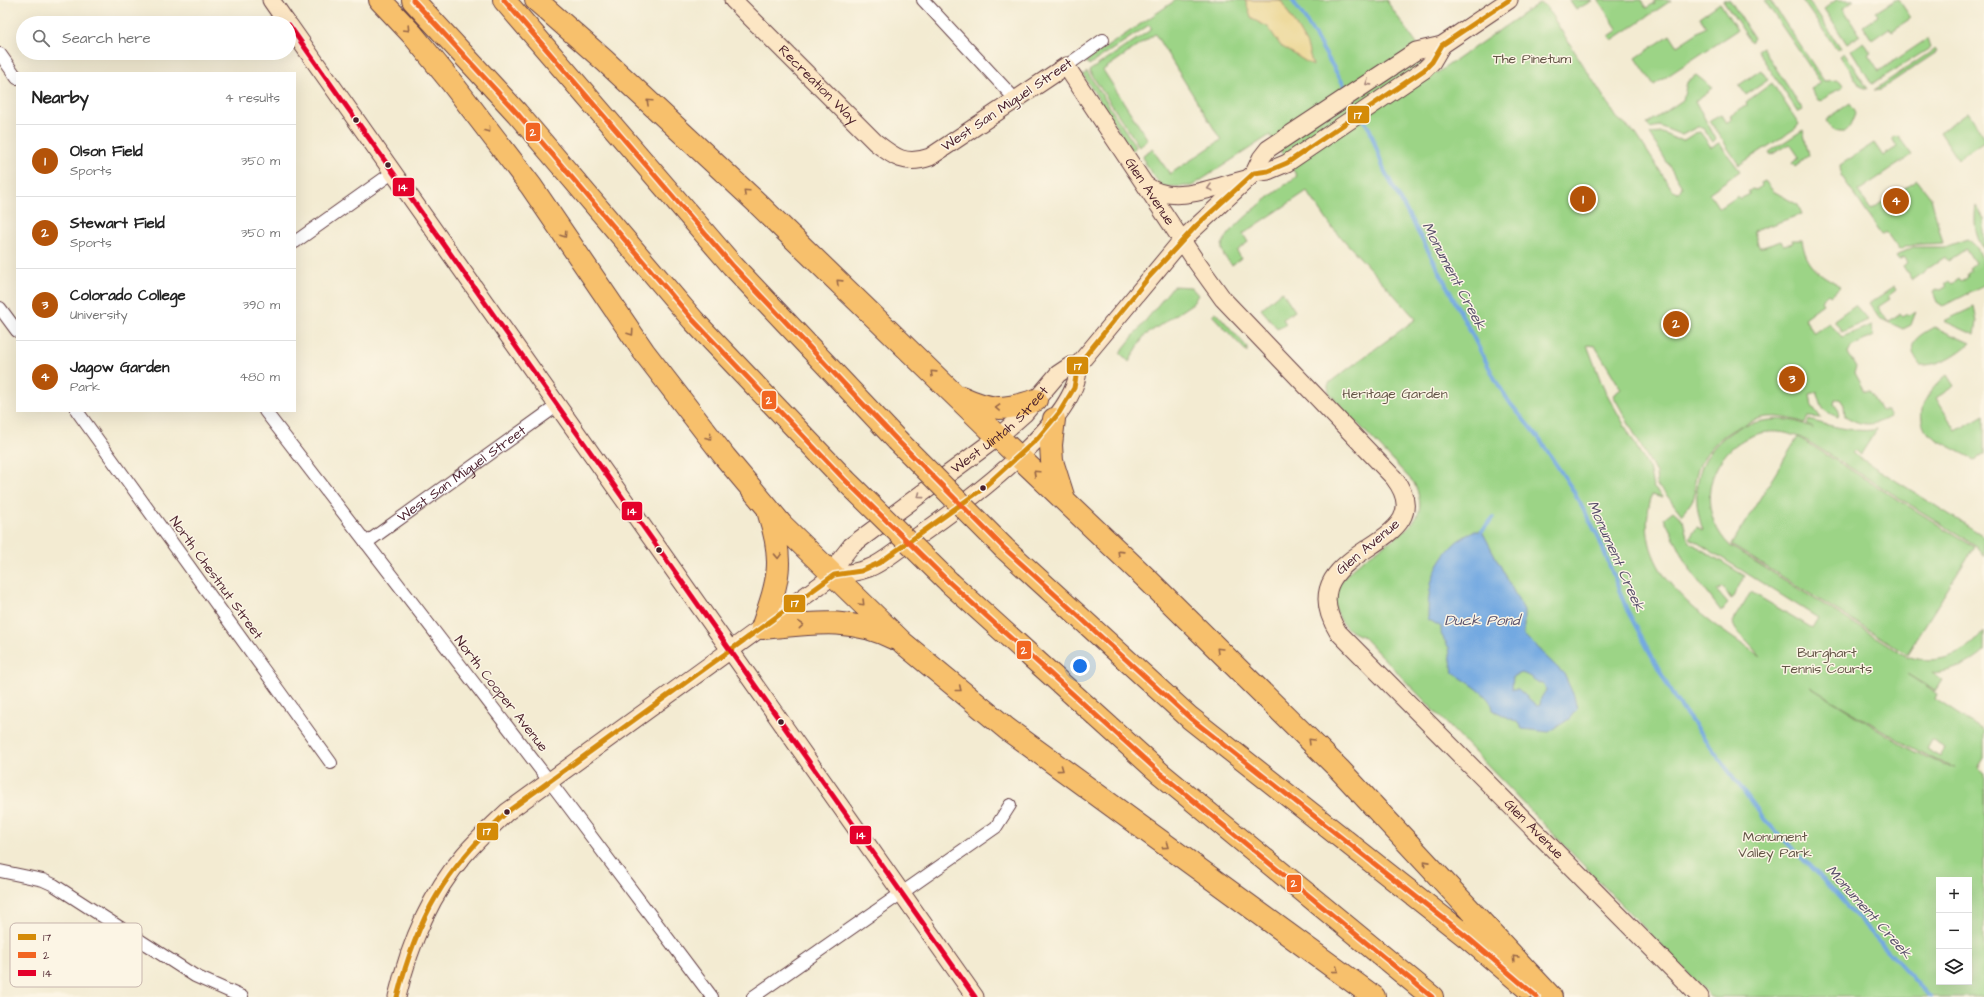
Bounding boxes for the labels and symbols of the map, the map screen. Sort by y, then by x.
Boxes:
one-way arrow [402,24,409,31]
street label: Recreation Way [774,41,862,129]
park label: The Pinetum [1493,49,1571,69]
street label: West San Miguel Street [937,53,1077,156]
one-way arrow [1365,78,1372,86]
one-way arrow [646,99,654,107]
line badge: 17 [1347,105,1370,124]
text: 17 [1354,108,1362,123]
unlabelled marker [351,115,361,125]
line badge: 2 [525,122,541,142]
one-way arrow [483,125,490,132]
text: 2 [529,125,537,140]
street label: Glen Avenue [1120,154,1180,230]
unlabelled marker [383,160,393,170]
line badge: 14 [392,177,415,197]
text: 14 [399,180,408,195]
one-way arrow [1207,183,1214,192]
pin: 1 [1570,184,1596,214]
pin: 4 [1883,186,1909,216]
one-way arrow [743,189,751,197]
water label: Monument Creek [1417,218,1492,334]
one-way arrow [559,231,567,238]
one-way arrow [836,280,844,287]
pin: 2 [1663,309,1689,339]
one-way arrow [626,329,634,336]
line badge: 17 [1066,356,1089,375]
text: 17 [1074,359,1082,374]
pin: 3 [1779,364,1805,394]
one-way arrow [930,370,938,378]
street label: West Uintah Street [947,382,1054,479]
park label: Heritage Garden [1342,384,1448,404]
line badge: 2 [761,390,777,410]
text: 2 [765,393,773,408]
one-way arrow [995,404,1001,412]
street label: West San Miguel Street [393,421,531,527]
one-way arrow [705,432,712,439]
one-way arrow [1033,471,1041,478]
unlabelled marker [978,483,988,493]
one-way arrow [917,492,924,499]
water label: Monument Creek [1582,497,1650,616]
line badge: 14 [621,501,643,521]
text: 14 [628,504,637,519]
street label: North Chestnut Street [164,512,268,644]
street label: Glen Avenue [1332,514,1404,580]
unlabelled marker [654,545,664,555]
one-way arrow [1117,550,1125,558]
one-way arrow [774,553,783,559]
line badge: 17 [783,594,806,613]
text: 17 [791,596,799,611]
one-way arrow [857,598,865,605]
water label: Duck Pond [1444,610,1523,631]
one-way arrow [798,620,804,629]
street label: North Cooper Avenue [449,632,553,757]
line badge: 2 [1016,640,1032,660]
text: 2 [1020,643,1028,658]
park label: Burghart Tennis Courts [1782,643,1872,679]
one-way arrow [1216,647,1224,655]
your location [1070,656,1090,676]
one-way arrow [954,684,961,691]
unlabelled marker [776,717,786,727]
one-way arrow [1308,738,1316,746]
one-way arrow [1057,764,1064,771]
street label: Glen Avenue [1499,795,1568,864]
unlabelled marker [502,807,512,817]
line badge: 17 [476,822,499,841]
text: 17 [483,824,491,839]
line badge: 14 [849,825,872,845]
park label: Monument Valley Park [1738,827,1812,863]
text: 14 [857,828,866,843]
one-way arrow [1162,841,1169,849]
one-way arrow [1424,861,1431,868]
water label: Monument Creek [1821,861,1917,964]
line badge: 2 [1286,874,1302,893]
text: 2 [1290,876,1298,891]
legend [10,923,142,987]
text: 17 [43,930,51,945]
text: 2 [43,948,50,963]
one-way arrow [1512,955,1520,963]
one-way arrow [1332,965,1339,972]
text: 14 [43,966,52,981]

